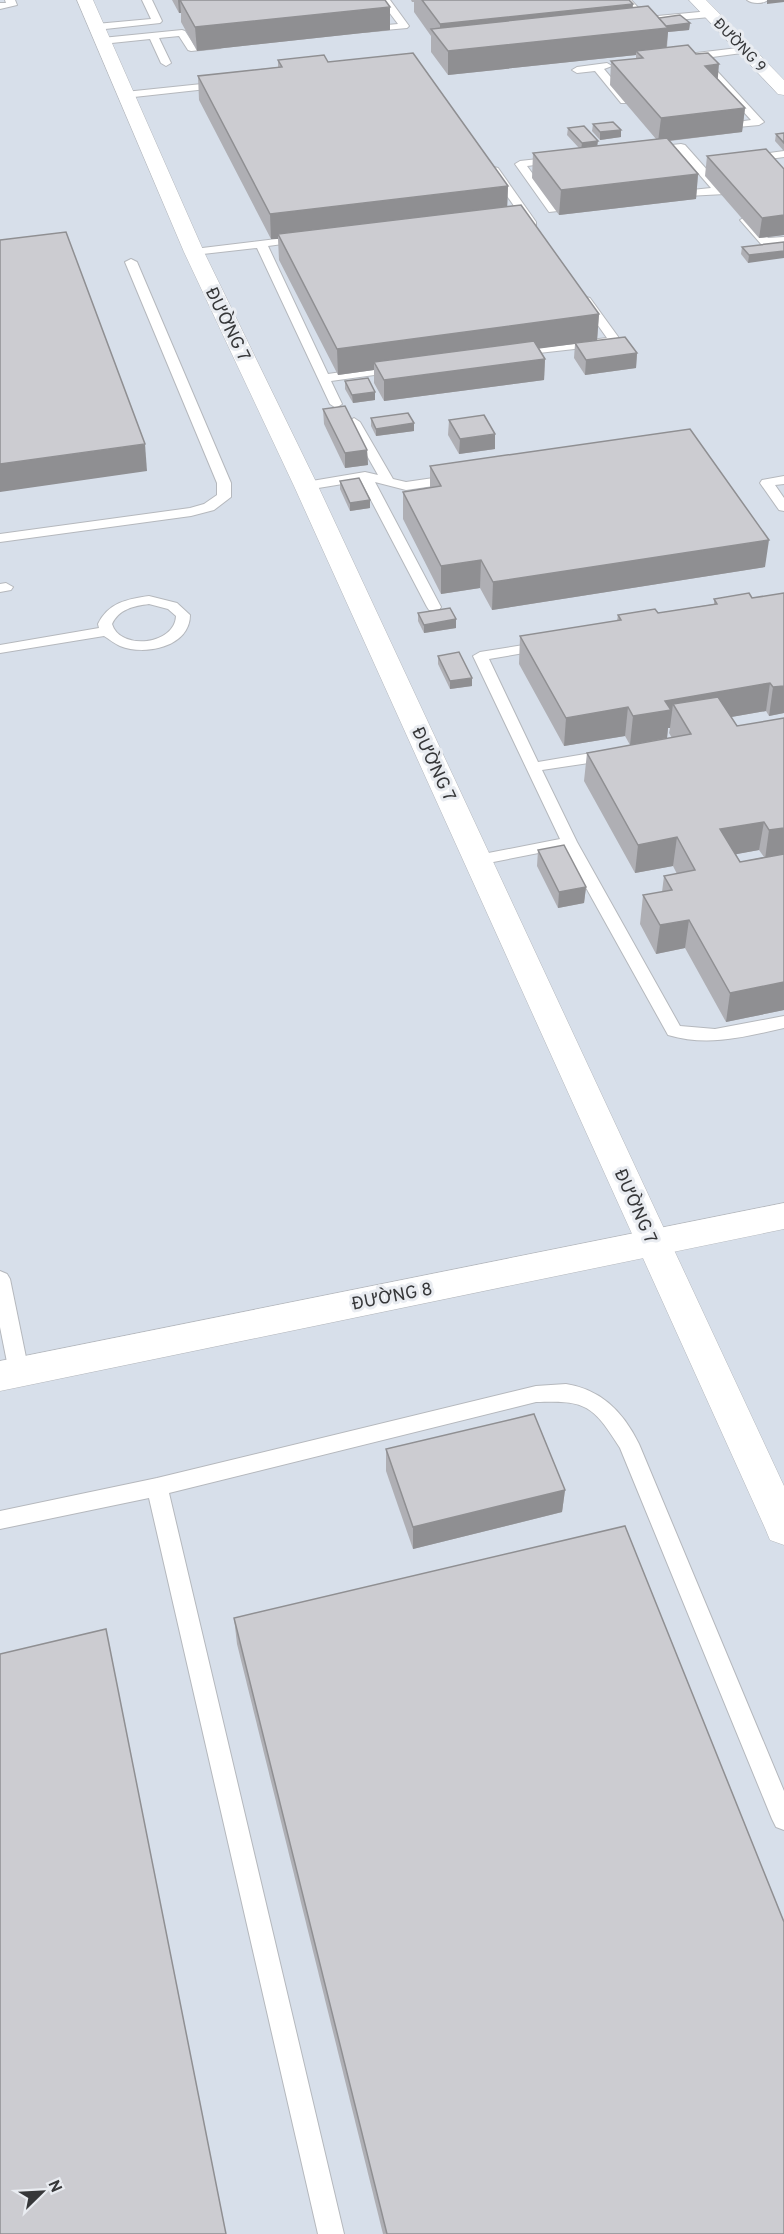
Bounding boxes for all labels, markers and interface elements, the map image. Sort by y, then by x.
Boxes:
street label: ĐƯỜNG 9 [708,14,771,77]
street label: ĐƯỜNG 7 [199,283,256,365]
street label: ĐƯỜNG 7 [405,723,462,805]
street label: ĐƯỜNG 7 [608,1165,663,1248]
street label: ĐƯỜNG 8 [350,1276,435,1317]
north arrow [12,2162,72,2222]
text: N [42,2177,65,2196]

